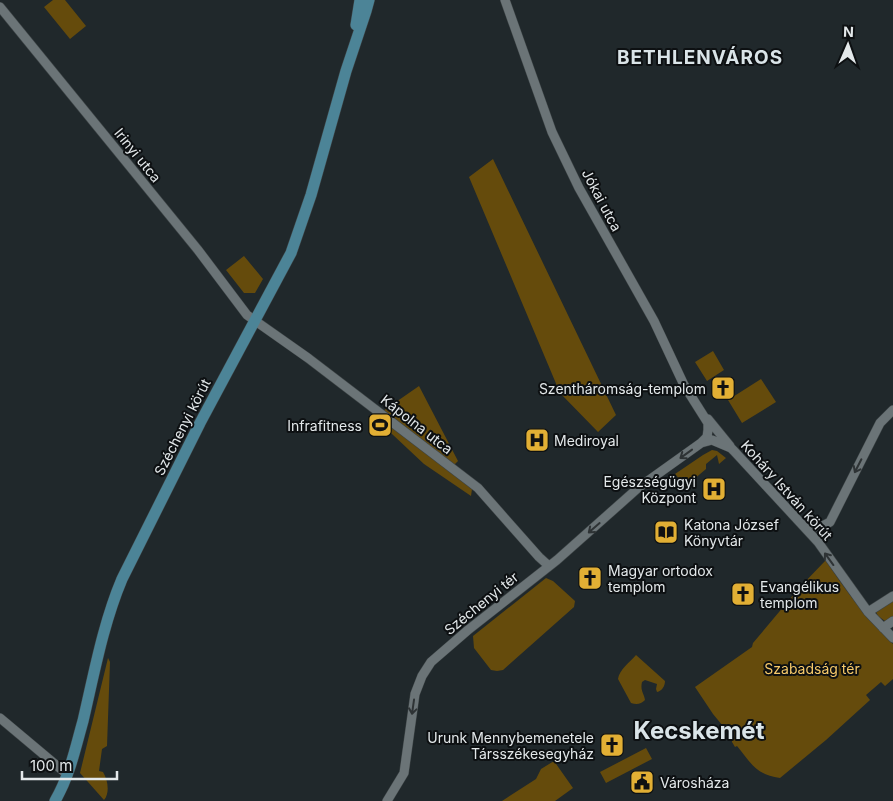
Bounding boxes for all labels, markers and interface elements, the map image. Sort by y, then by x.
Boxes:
north arrow [823,20,873,70]
text: N [843,23,854,40]
district label: BETHLENVÁROS [617,46,783,69]
street label: Irinyi utca [111,125,165,185]
street label: Jókai utca [579,166,625,234]
street label: Széchenyi körút [150,375,214,478]
church icon: Szentháromság-templom [710,375,736,401]
place label: Szentháromság-templom [539,380,706,397]
street label: Kápolna utca [378,391,456,457]
sports icon: Infrafitness [367,412,393,438]
place label: Infrafitness [287,417,362,434]
hospital icon: Mediroyal [524,427,550,453]
place label: Mediroyal [554,432,619,449]
street label: Koháry István körút [738,437,837,544]
one-way arrow [679,449,693,459]
one-way arrow [853,459,863,474]
place label: Egészségügyi Központ [603,473,696,506]
hospital icon: Egészségügyi Központ [701,476,727,502]
place label: Katona József Könyvtár [684,516,779,549]
library icon: Katona József Könyvtár [653,519,679,545]
one-way arrow [588,522,601,533]
one-way arrow [824,552,834,566]
place label: Magyar ortodox templom [608,562,713,595]
church icon: Magyar ortodox templom [577,565,603,591]
street label: Széchenyi tér [441,568,521,638]
place label: Evangélikus templom [760,578,839,611]
church icon: Evangélikus templom [730,581,756,607]
park label: Szabadság tér [764,660,860,677]
one-way arrow [408,699,418,715]
district label: Kecskemét [634,716,765,745]
place label: Urunk Mennybemenetele Társszékesegyház [427,729,594,762]
church icon: Urunk Mennybemenetele Társszékesegyház [599,732,625,758]
scale bar [22,748,118,780]
text: 100 m [30,756,72,775]
public building icon: Városháza [629,769,655,795]
place label: Városháza [660,774,729,791]

